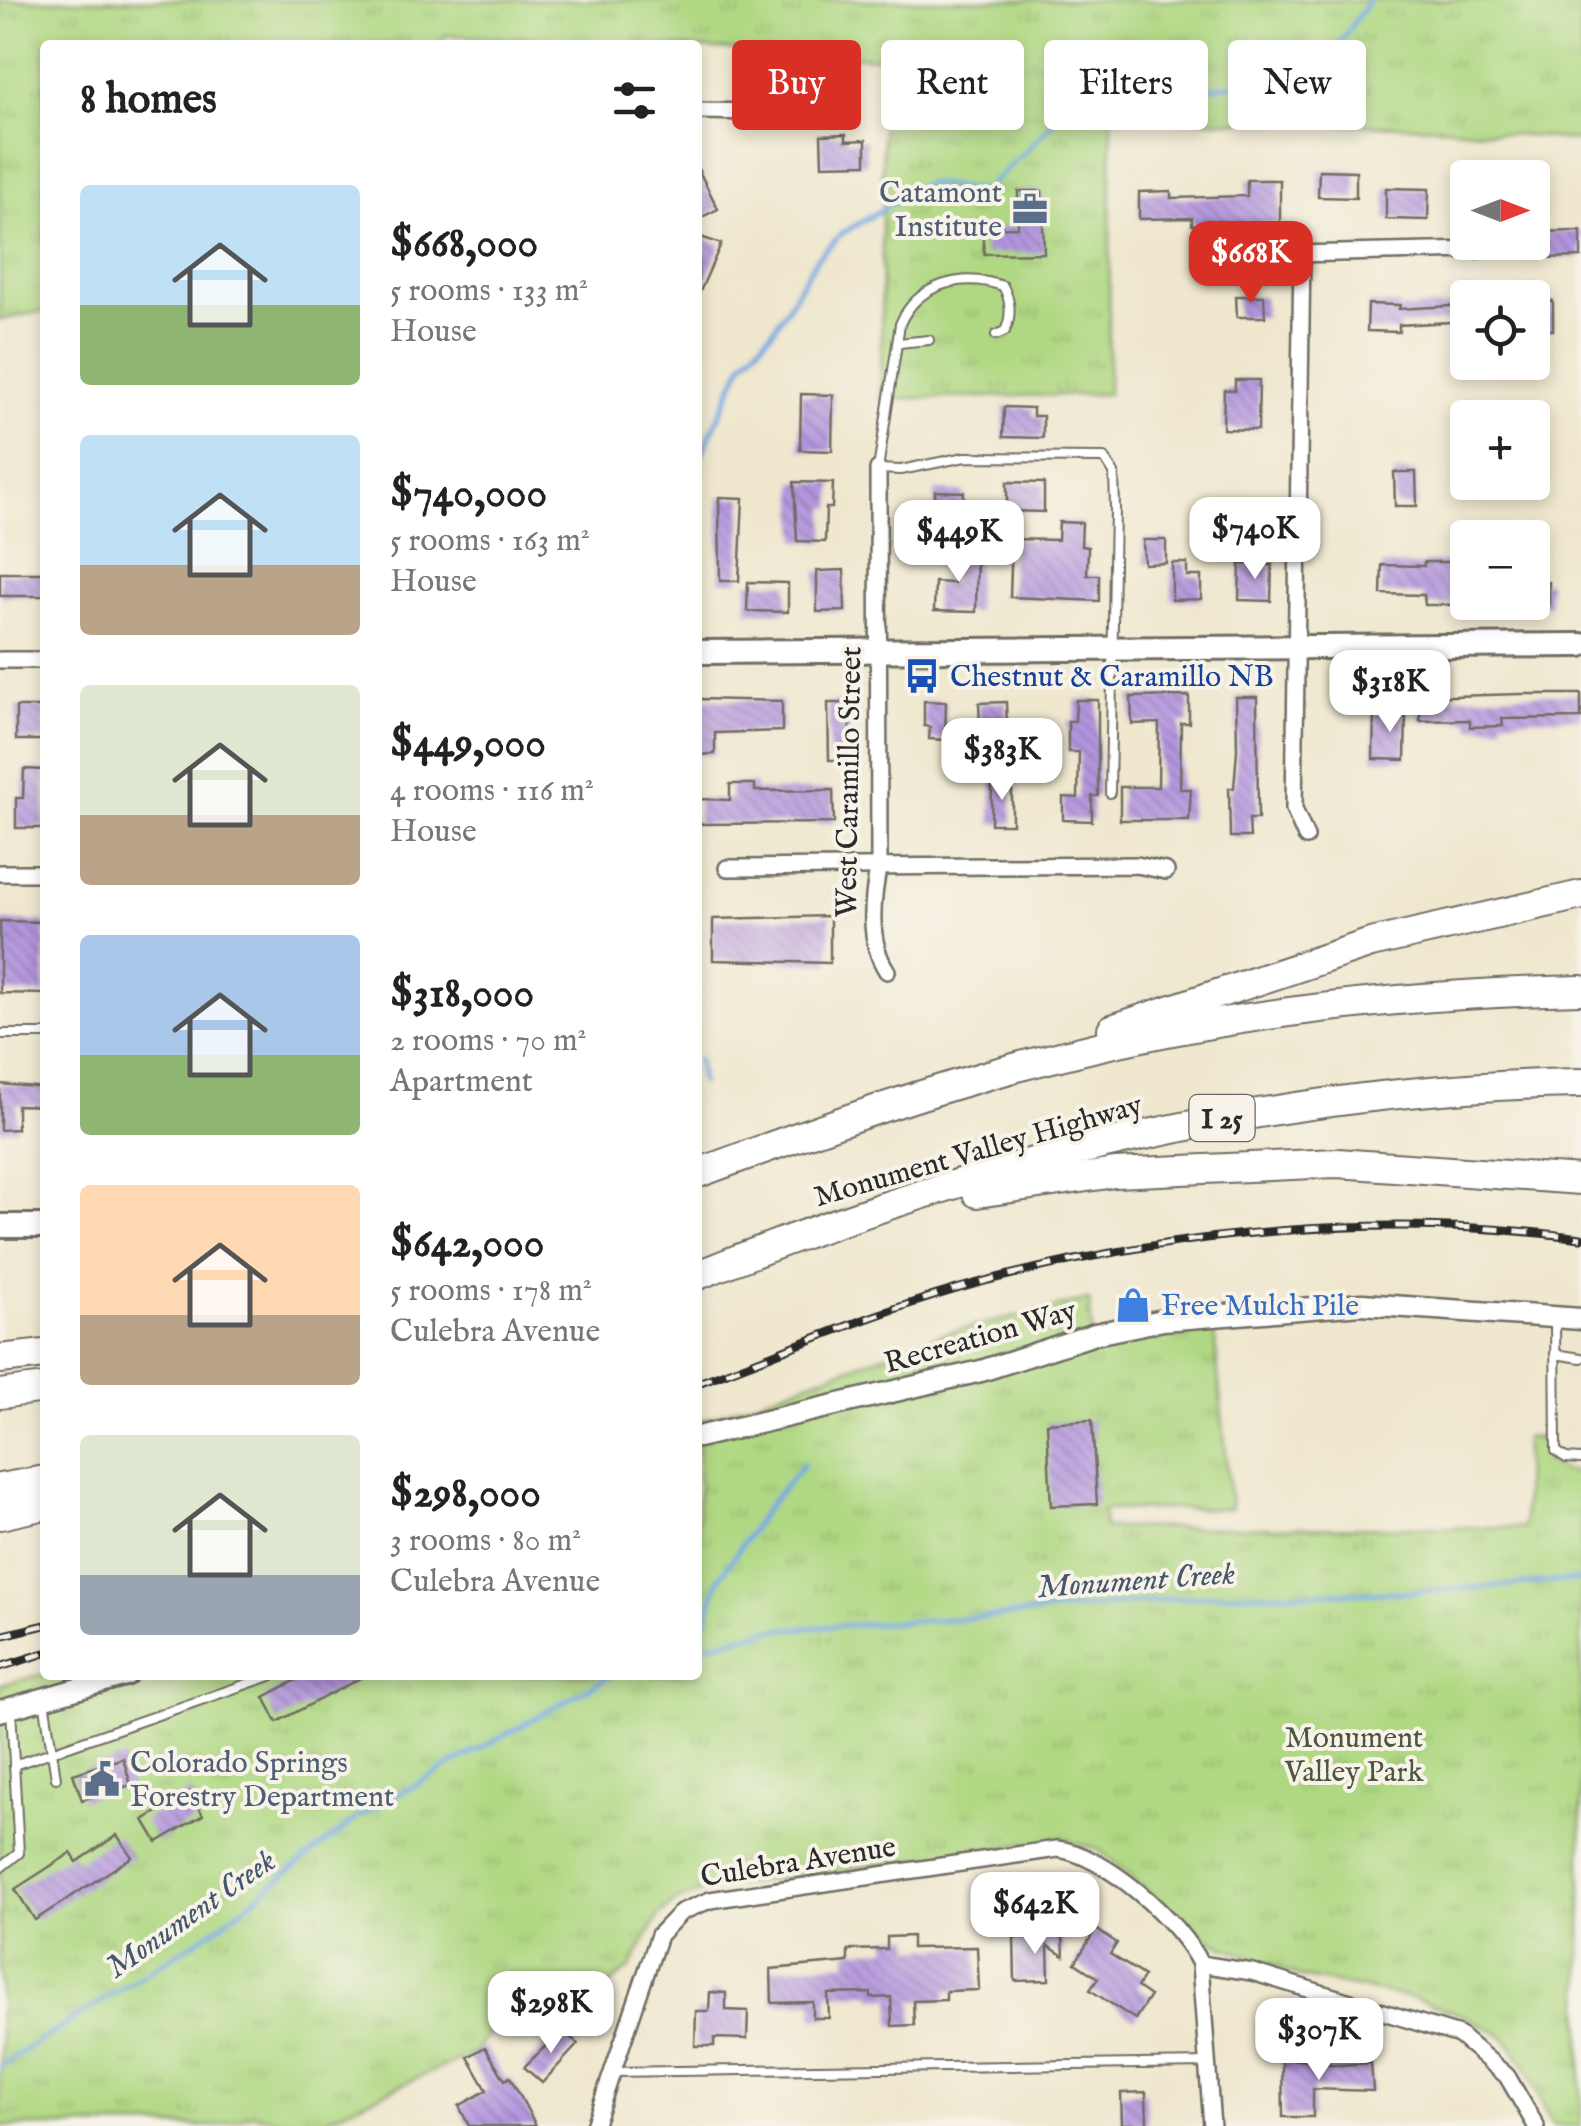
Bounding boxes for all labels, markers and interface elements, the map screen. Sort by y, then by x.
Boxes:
chip: Buy [732,40,861,130]
chip: Rent [881,40,1024,130]
chip: Filters [1044,40,1208,130]
chip: New [1228,40,1366,130]
icon: filters [607,73,662,128]
text: 8 homes [80,74,217,127]
north arrow [1450,160,1550,260]
map controls [1450,160,1550,620]
place label: Catamont Institute [879,175,1002,247]
office icon: Catamont Institute [1011,190,1049,228]
text: $668,000 [390,218,538,271]
pin: $668K [1181,221,1321,306]
icon: home [160,225,280,345]
text: $668K [1211,233,1291,274]
text: 5 rooms · 133 m² [390,271,588,312]
button: locate [1450,280,1550,380]
text: House [390,312,477,353]
button: + [1450,400,1550,500]
text: $740,000 [390,468,547,521]
icon: home [160,475,280,595]
pin: $740K [1185,497,1325,582]
pin: $449K [889,500,1029,585]
text: $740K [1211,509,1299,550]
text: $449K [916,512,1002,553]
button: − [1450,520,1550,620]
text: 5 rooms · 163 m² [390,521,590,562]
text: House [390,562,477,603]
street label: West Caramillo Street [829,646,871,918]
pin: $318K [1320,650,1460,735]
bus stop icon: Chestnut & Caramillo NB [903,657,941,695]
place label: Chestnut & Caramillo NB [950,659,1274,697]
text: $318K [1351,662,1429,703]
text: $449,000 [390,718,546,771]
pin: $383K [932,718,1072,803]
icon: home [160,725,280,845]
text: $383K [963,730,1041,771]
text: 4 rooms · 116 m² [390,771,594,812]
text: House [390,812,477,853]
text: $318,000 [390,968,534,1021]
icon: home [160,975,280,1095]
text: 2 rooms · 70 m² [390,1021,587,1062]
text: Apartment [390,1062,533,1103]
street label: Monument Valley Highway [810,1087,1147,1217]
road number: I 25 [1190,1095,1254,1141]
text: $642,000 [390,1218,544,1271]
icon: home [160,1225,280,1345]
text: 5 rooms · 178 m² [390,1271,592,1312]
shop icon: Free Mulch Pile [1114,1286,1152,1324]
place label: Free Mulch Pile [1161,1288,1359,1326]
street label: Recreation Way [880,1292,1081,1383]
text: Culebra Avenue [390,1312,600,1353]
text: $298,000 [390,1468,541,1521]
icon: home [160,1475,280,1595]
text: 3 rooms · 80 m² [390,1521,581,1562]
water label: Monument Creek [1036,1554,1237,1609]
text: Culebra Avenue [390,1562,600,1603]
park label: Monument Valley Park [1283,1720,1424,1792]
place label: Colorado Springs Forestry Department [130,1745,394,1817]
public building icon: Colorado Springs Forestry Department [83,1760,121,1798]
street label: Culebra Avenue [698,1829,899,1897]
water label: Monument Creek [99,1841,284,1989]
pin: $642K [965,1872,1105,1957]
text: $642K [992,1884,1078,1925]
pin: $298K [481,1971,621,2056]
text: $298K [510,1983,592,2024]
pin: $307K [1249,1998,1389,2083]
text: $307K [1277,2010,1361,2051]

